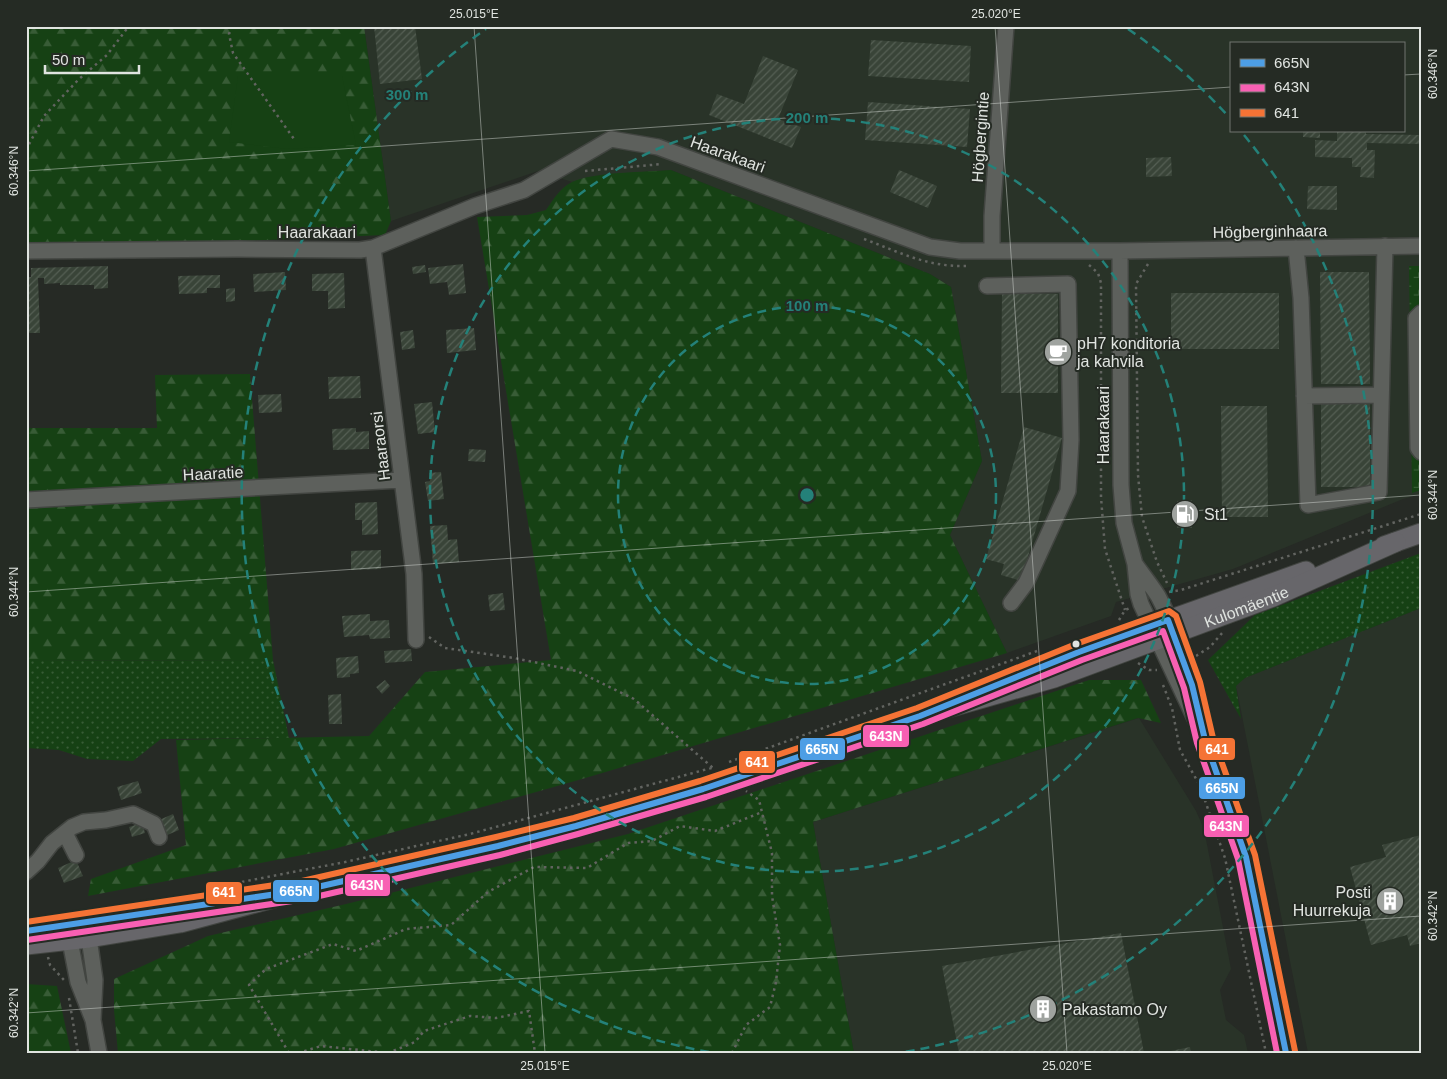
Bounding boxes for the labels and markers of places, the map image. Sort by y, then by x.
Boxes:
place label: pH7 konditoria ja kahvila [1076,335,1180,370]
cafe icon: pH7 konditoria ja kahvila [1043,337,1073,367]
centre of rings [798,486,816,504]
fuel station icon: St1 [1170,499,1200,529]
place label: St1 [1204,506,1228,523]
unlabelled marker [1071,639,1081,649]
place label: Posti Huurrekuja [1293,884,1371,919]
building icon: Posti Huurrekuja [1375,886,1405,916]
building icon: Pakastamo Oy [1028,994,1058,1024]
place label: Pakastamo Oy [1062,1001,1167,1018]

